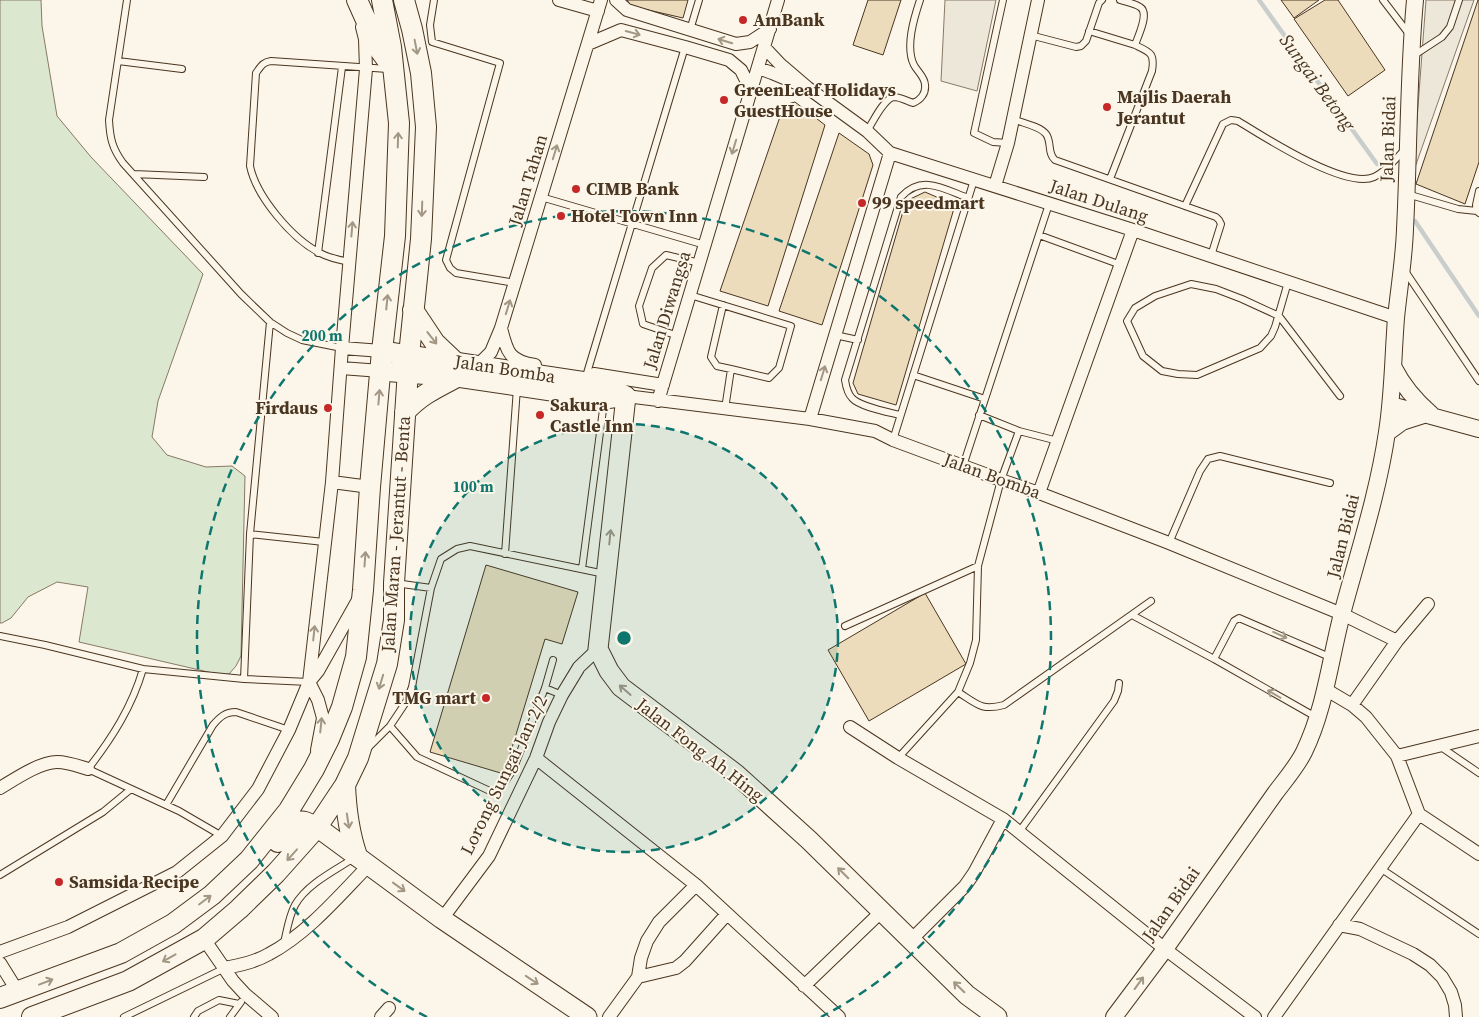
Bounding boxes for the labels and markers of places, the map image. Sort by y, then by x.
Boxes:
place label: AmBank [753,7,825,32]
marker: AmBank [737,14,749,26]
place label: GreenLeaf Holidays GuestHouse [734,77,896,123]
place label: Majlis Daerah Jerantut [1116,84,1231,130]
marker: GreenLeaf Holidays GuestHouse [718,94,730,106]
marker: Majlis Daerah Jerantut [1101,101,1113,113]
place label: CIMB Bank [586,176,679,201]
marker: CIMB Bank [570,183,582,195]
place label: 99 speedmart [872,190,985,215]
marker: 99 speedmart [856,197,868,209]
place label: Hotel Town Inn [571,203,698,228]
marker: Hotel Town Inn [555,210,567,222]
place label: Sakura Castle Inn [550,392,634,438]
place label: Firdaus [255,395,318,420]
marker: Firdaus [322,402,334,414]
marker: Sakura Castle Inn [534,409,546,421]
centre of rings [615,629,633,647]
place label: TMG mart [392,685,477,710]
marker: TMG mart [480,692,492,704]
place label: Samsida Recipe [69,869,199,894]
marker: Samsida Recipe [53,876,65,888]

